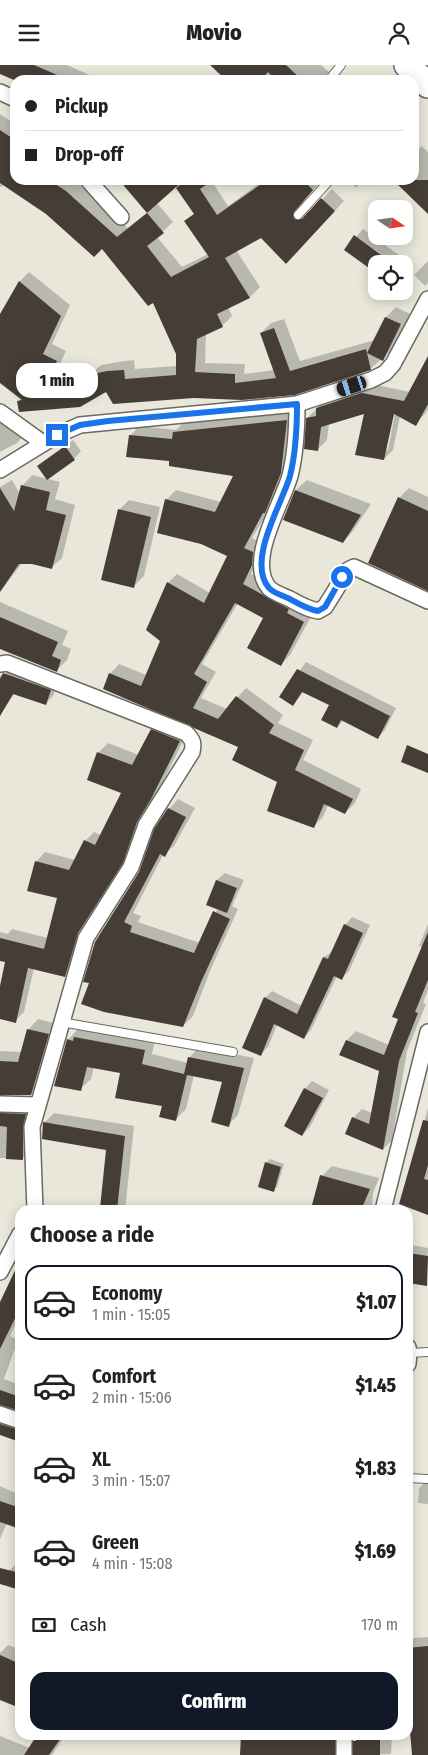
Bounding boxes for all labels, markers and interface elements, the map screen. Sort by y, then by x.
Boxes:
icon: menu [15,19,43,47]
text: Movio [186,19,242,46]
icon: person [385,19,413,47]
text: Pickup [55,95,108,118]
text: Drop-off [55,143,123,166]
north arrow [368,200,412,245]
map controls [368,200,413,300]
button: locate [368,255,413,300]
callout: 1 min [16,363,98,397]
text: 1 min [40,371,74,390]
car [335,374,368,398]
route end [46,424,68,446]
route start [331,566,353,588]
text: Choose a ride [30,1221,154,1248]
icon: car [32,1280,77,1325]
text: Economy [92,1282,162,1305]
text: $1.07 [356,1291,396,1314]
text: 1 min · 15:05 [92,1305,170,1324]
icon: car [32,1363,77,1408]
text: Comfort [92,1365,156,1388]
text: $1.45 [356,1374,396,1397]
text: 2 min · 15:06 [92,1388,172,1407]
icon: car [32,1446,77,1491]
text: XL [92,1448,111,1471]
text: $1.83 [355,1457,396,1480]
text: 3 min · 15:07 [92,1471,170,1490]
icon: car [32,1529,77,1574]
text: Green [92,1531,139,1554]
text: $1.69 [355,1540,396,1563]
text: 4 min · 15:08 [92,1554,173,1573]
icon: cash [30,1611,58,1639]
text: Cash [70,1613,107,1636]
text: 170 m [361,1615,398,1634]
button: Confirm [30,1672,398,1730]

